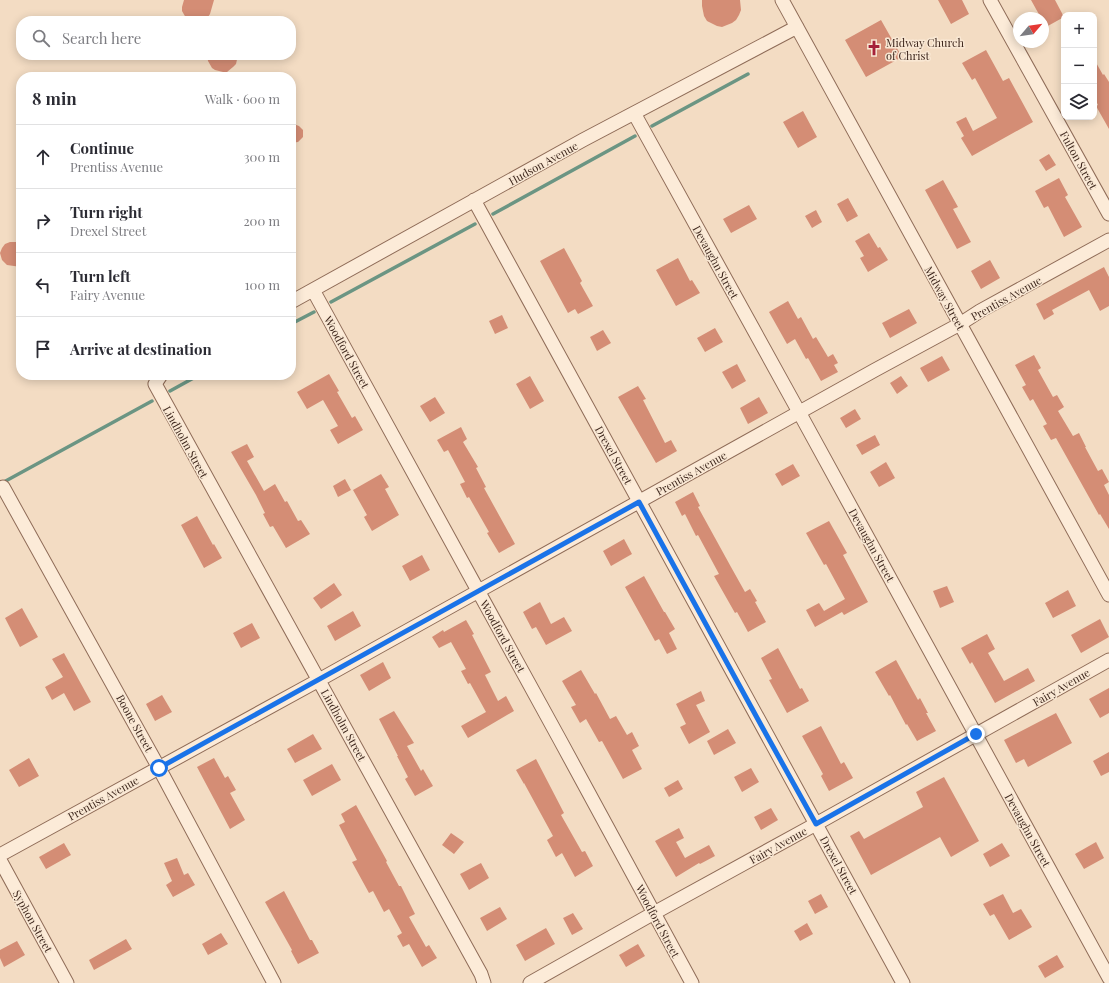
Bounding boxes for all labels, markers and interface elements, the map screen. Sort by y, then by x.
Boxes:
north arrow [1013,12,1049,48]
map controls [1061,12,1097,120]
button: + [1061,12,1097,48]
search box [16,16,296,60]
icon: search [30,27,52,49]
text: Search here [62,28,141,48]
place label: Midway Church of Christ [886,35,964,63]
church icon: Midway Church of Christ [865,39,883,57]
button: − [1061,48,1097,84]
button: layers [1061,84,1097,120]
text: 8 min [32,87,77,109]
text: Walk · 600 m [205,90,280,107]
street label: Fulton Street [1057,128,1101,192]
text: Continue [70,138,134,158]
street label: Hudson Avenue [506,138,581,188]
icon: ahead [32,146,54,168]
text: 300 m [244,148,280,165]
text: Prentiss Avenue [70,158,163,175]
text: Turn right [70,202,143,222]
icon: right [32,210,54,232]
text: 200 m [243,212,280,229]
text: Drexel Street [70,222,146,239]
street label: Devaughn Street [690,223,742,301]
street label: Midway Street [921,264,969,333]
text: Turn left [70,266,131,286]
street label: Prentiss Avenue [968,272,1045,324]
icon: left [32,274,54,296]
text: 100 m [245,276,280,293]
text: Fairy Avenue [70,286,145,303]
street label: Woodford Street [320,312,373,391]
icon: arrive [32,338,54,360]
text: Arrive at destination [70,339,212,359]
street label: Lindholm Street [160,403,212,481]
street label: Drexel Street [592,423,636,487]
street label: Prentiss Avenue [653,447,730,499]
street label: Devaughn Street [846,506,898,584]
street label: Woodford Street [476,596,529,675]
street label: Fairy Avenue [1030,664,1093,709]
street label: Lindholm Street [318,686,370,764]
street label: Boone Street [113,692,157,754]
route end [967,725,985,743]
route start [150,759,168,777]
street label: Prentiss Avenue [65,772,142,824]
street label: Devaughn Street [1002,791,1054,869]
street label: Fairy Avenue [747,823,810,867]
street label: Drexel Street [817,833,861,897]
street label: Woodford Street [632,881,684,960]
street label: Syphon Street [10,887,56,955]

